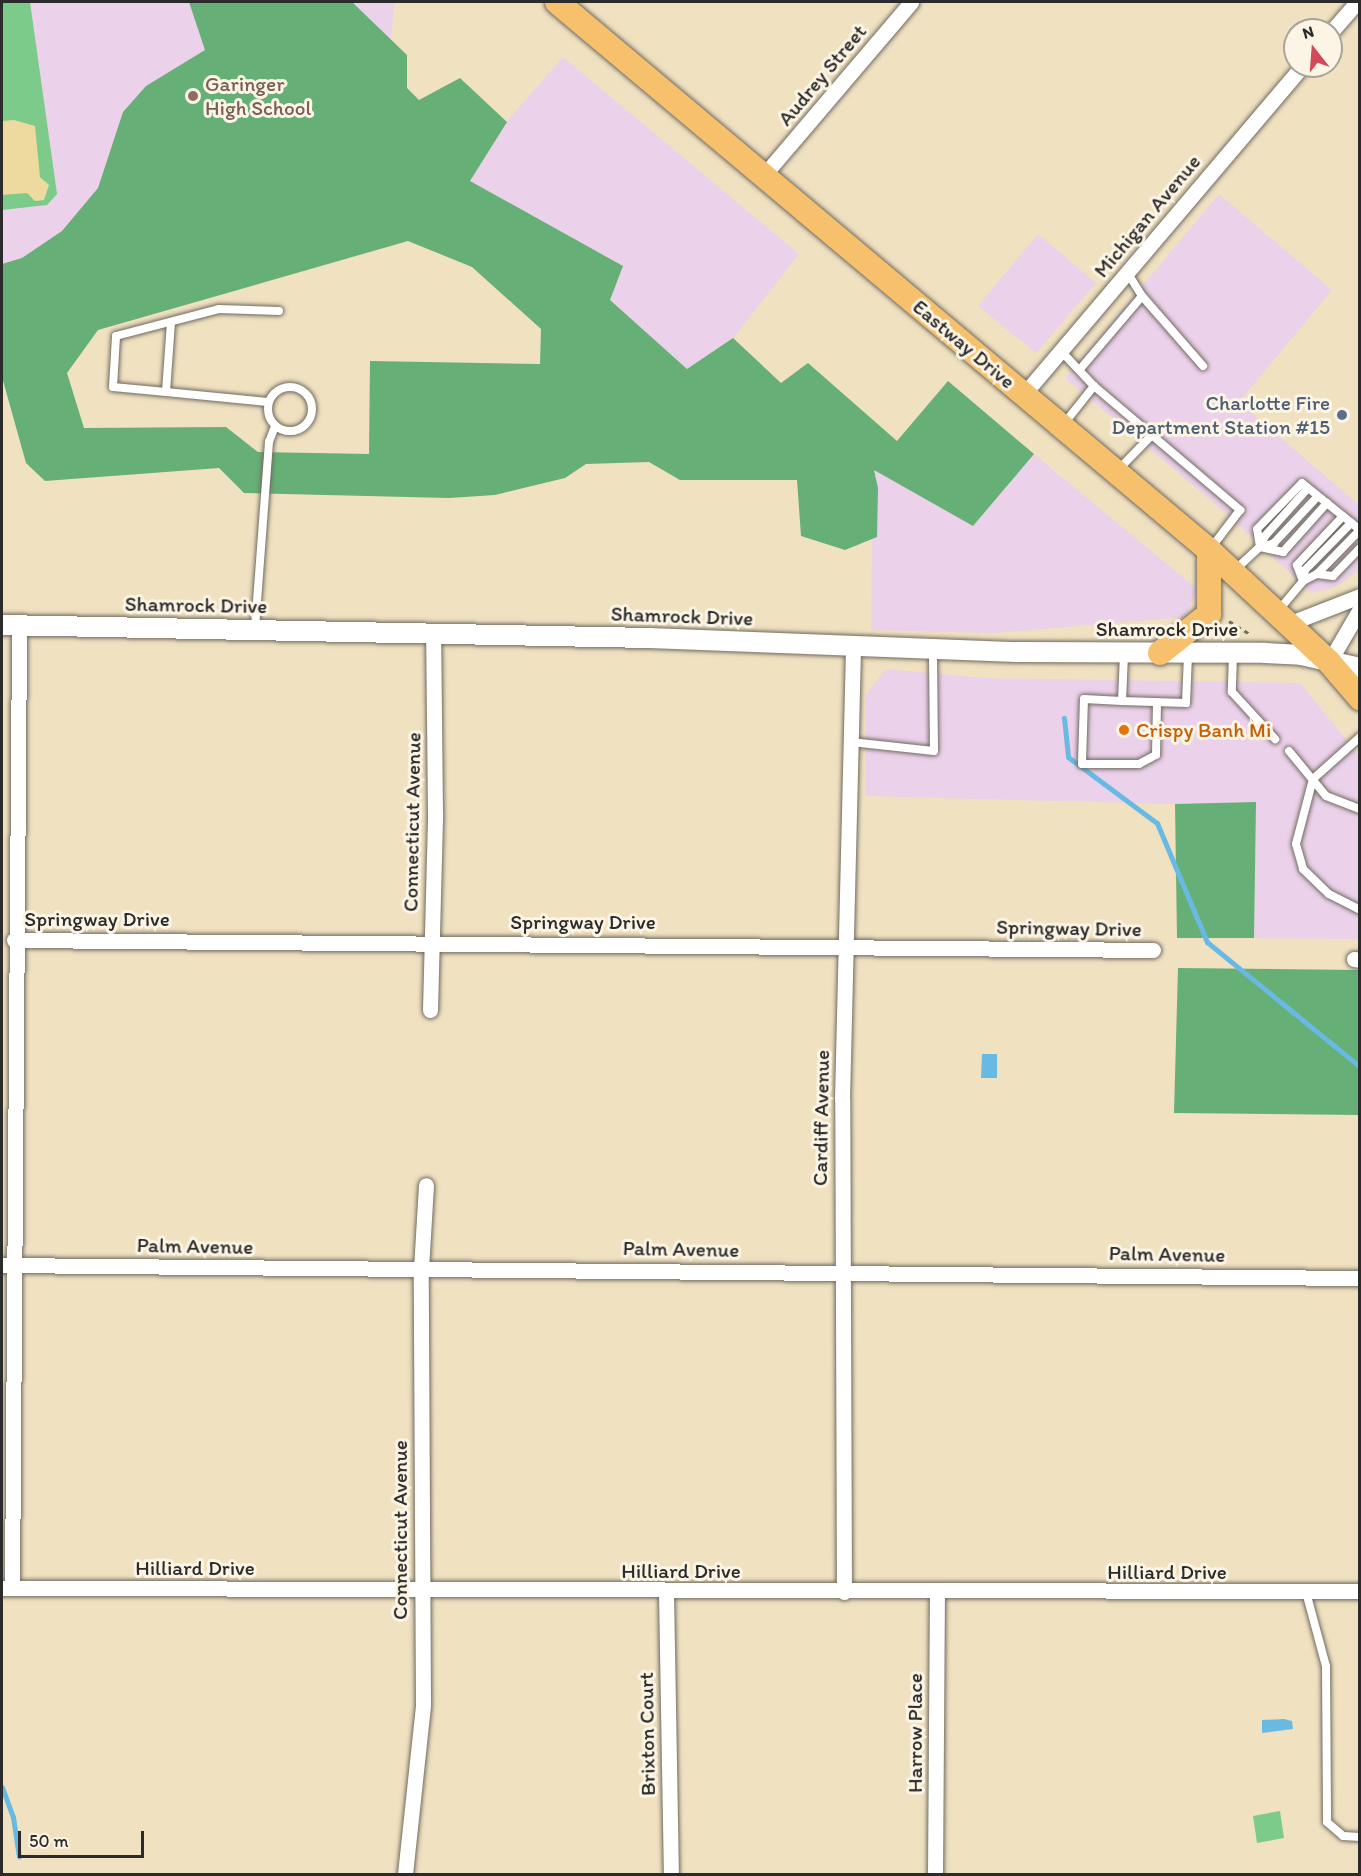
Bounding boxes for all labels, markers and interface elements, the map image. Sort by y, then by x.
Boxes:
north arrow [1283,18,1343,78]
street label: Audrey Street [772,19,872,131]
text: N [1300,22,1316,43]
place label: Garinger High School [205,71,311,121]
marker: Garinger High School [186,89,200,103]
street label: Michigan Avenue [1089,150,1205,282]
street label: Eastway Drive [908,294,1020,394]
place label: Charlotte Fire Department Station #15 [1112,390,1330,440]
marker: Charlotte Fire Department Station #15 [1335,408,1349,422]
street label: Shamrock Drive [125,591,267,619]
street label: Shamrock Drive [610,601,754,631]
street label: Shamrock Drive [1096,616,1238,642]
place label: Crispy Banh Mi [1136,717,1272,743]
marker: Crispy Banh Mi [1117,723,1131,737]
street label: Connecticut Avenue [398,732,426,912]
street label: Springway Drive [24,906,170,932]
street label: Springway Drive [510,909,656,935]
street label: Springway Drive [996,914,1142,942]
street label: Cardiff Avenue [807,1050,835,1186]
street label: Palm Avenue [137,1232,253,1260]
street label: Palm Avenue [623,1235,739,1263]
street label: Palm Avenue [1109,1240,1225,1268]
street label: Connecticut Avenue [387,1440,413,1620]
street label: Hilliard Drive [135,1555,255,1581]
street label: Hilliard Drive [621,1558,741,1584]
street label: Hilliard Drive [1107,1559,1227,1585]
street label: Brixton Court [633,1672,661,1796]
street label: Harrow Place [902,1673,928,1793]
scale bar [21,1819,147,1857]
text: 50 m [29,1830,69,1852]

